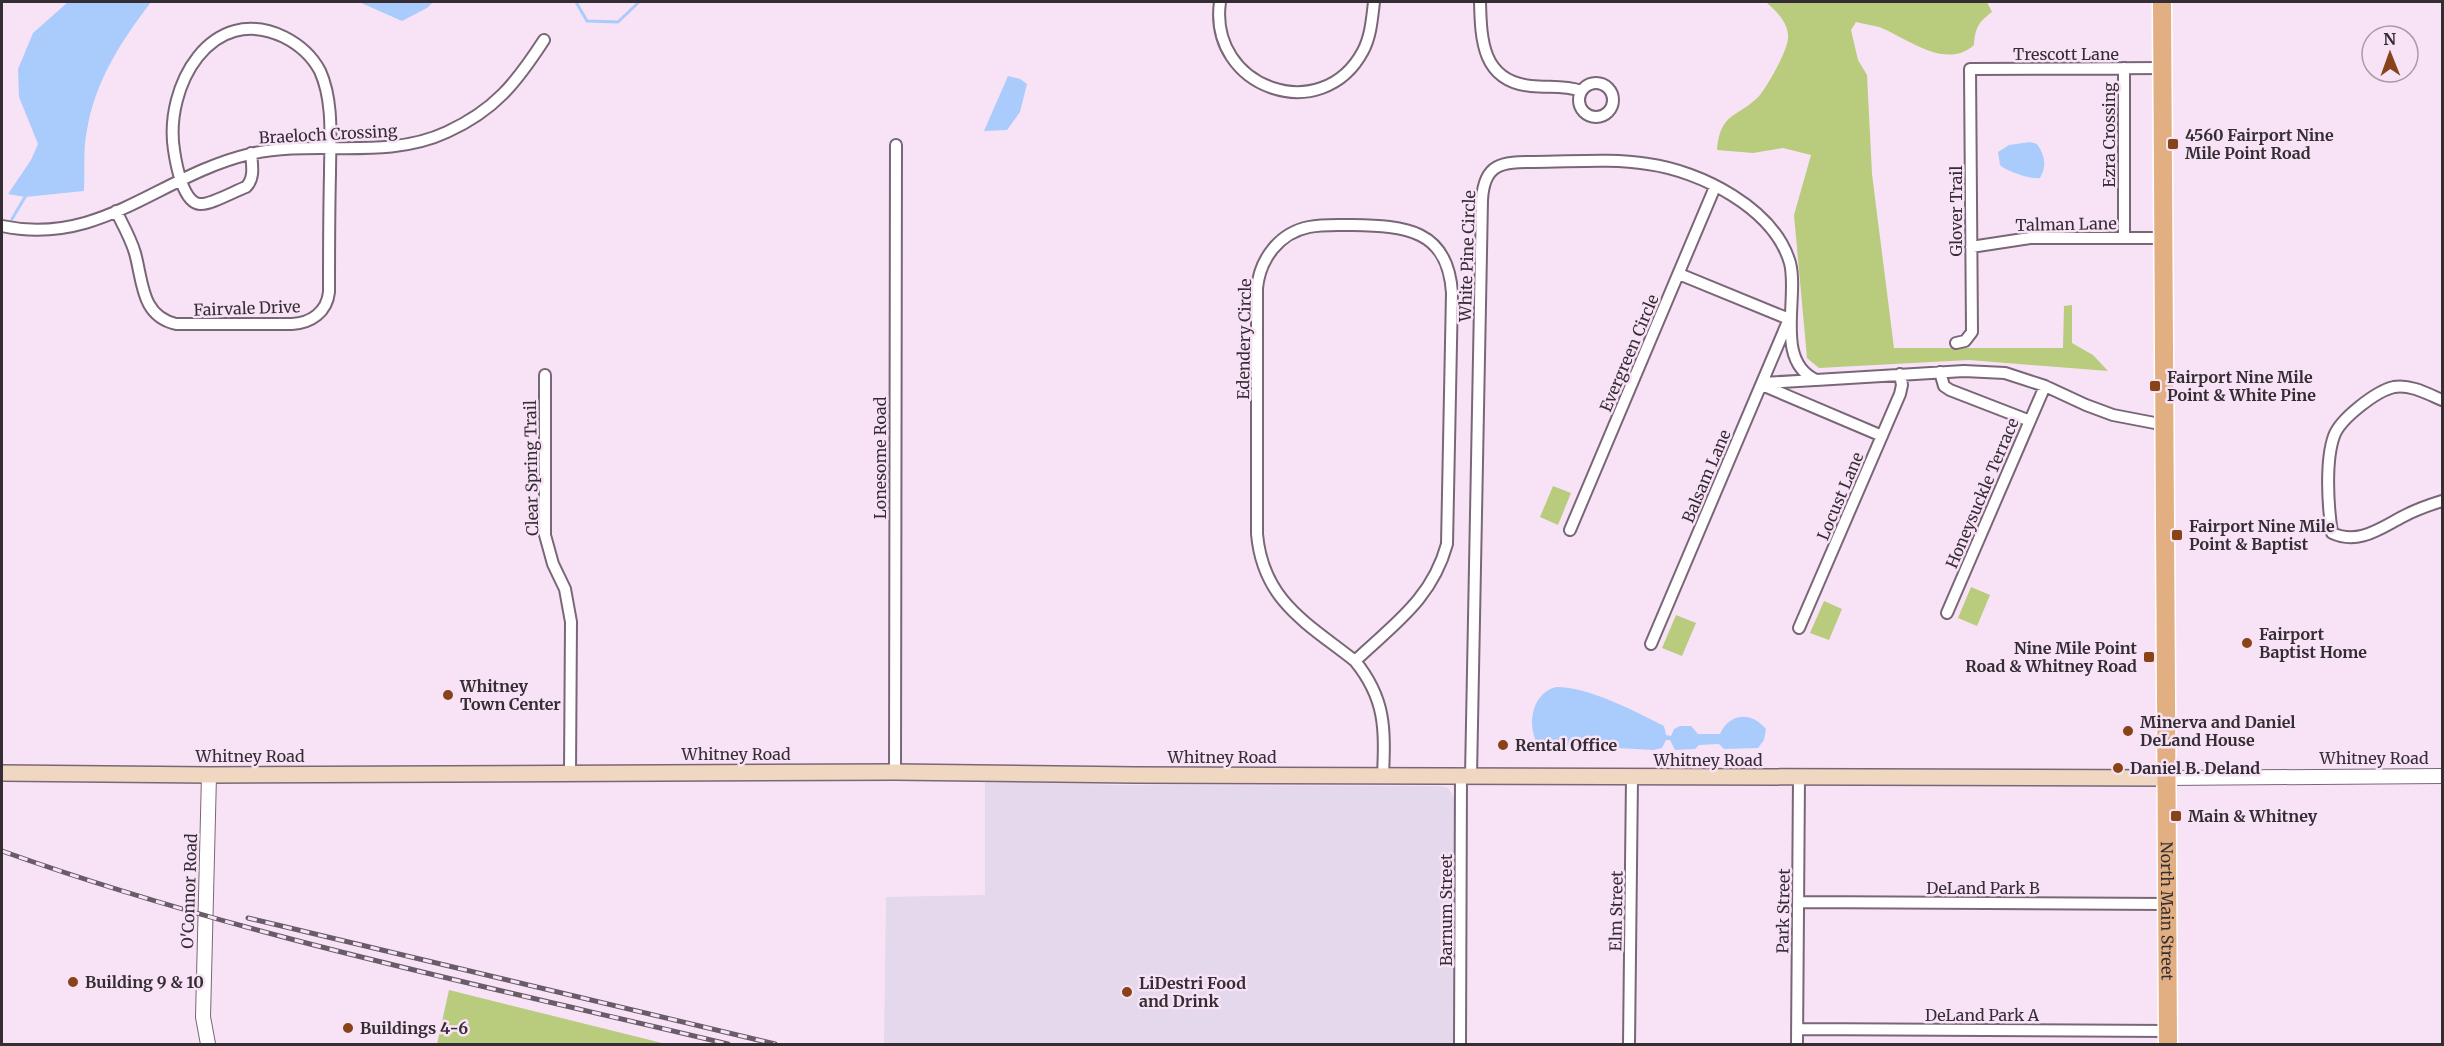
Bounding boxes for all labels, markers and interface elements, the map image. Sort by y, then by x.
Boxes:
north arrow [2360,24,2420,84]
text: N [2383,29,2397,49]
street label: Trescott Lane [2013,44,2119,64]
street label: Ezra Crossing [2099,82,2119,188]
street label: Braeloch Crossing [258,120,398,148]
place label: 4560 Fairport Nine Mile Point Road [2185,125,2334,163]
marker: 4560 Fairport Nine Mile Point Road [2166,137,2180,151]
street label: Glover Trail [1946,166,1966,256]
street label: White Pine Circle [1455,190,1479,323]
street label: Talman Lane [2015,213,2117,235]
street label: Edendery Circle [1233,278,1255,400]
street label: Evergreen Circle [1595,291,1663,415]
street label: Fairvale Drive [193,296,301,320]
place label: Fairport Nine Mile Point & White Pine [2167,367,2316,405]
marker: Fairport Nine Mile Point & White Pine [2148,379,2162,393]
street label: Lonesome Road [870,396,890,519]
street label: Clear Spring Trail [520,400,542,536]
street label: Honeysuckle Terrace [1941,415,2023,571]
street label: Balsam Lane [1677,426,1735,526]
street label: Locust Lane [1812,449,1868,543]
place label: Fairport Nine Mile Point & Baptist [2189,516,2335,554]
marker: Fairport Nine Mile Point & Baptist [2170,528,2184,542]
place label: Fairport Baptist Home [2259,624,2367,662]
marker: Fairport Baptist Home [2240,636,2254,650]
place label: Nine Mile Point Road & Whitney Road [1965,638,2138,676]
marker: Nine Mile Point Road & Whitney Road [2142,650,2156,664]
place label: Whitney Town Center [459,676,561,714]
marker: Whitney Town Center [441,688,455,702]
place label: Minerva and Daniel DeLand House [2140,712,2296,750]
marker: Minerva and Daniel DeLand House [2121,724,2135,738]
place label: Rental Office [1515,735,1618,755]
marker: Rental Office [1496,738,1510,752]
street label: Whitney Road [680,744,791,764]
street label: Whitney Road [194,746,305,766]
street label: Whitney Road [1166,747,1277,767]
street label: Whitney Road [2318,748,2429,768]
street label: Whitney Road [1652,750,1763,770]
place label: Daniel B. Deland [2130,758,2260,778]
marker: Daniel B. Deland [2111,761,2125,775]
place label: Main & Whitney [2188,806,2318,826]
marker: Main & Whitney [2169,809,2183,823]
street label: O'Connor Road [177,833,201,949]
street label: North Main Street [2157,841,2178,981]
street label: Barnum Street [1436,853,1456,966]
street label: Park Street [1772,868,1794,954]
street label: Elm Street [1605,870,1627,952]
street label: DeLand Park B [1926,878,2040,898]
place label: Building 9 & 10 [85,972,204,992]
place label: LiDestri Food and Drink [1139,973,1246,1011]
marker: Building 9 & 10 [66,975,80,989]
marker: LiDestri Food and Drink [1120,985,1134,999]
street label: DeLand Park A [1925,1005,2040,1025]
place label: Buildings 4-6 [360,1018,468,1038]
marker: Buildings 4-6 [341,1021,355,1035]

